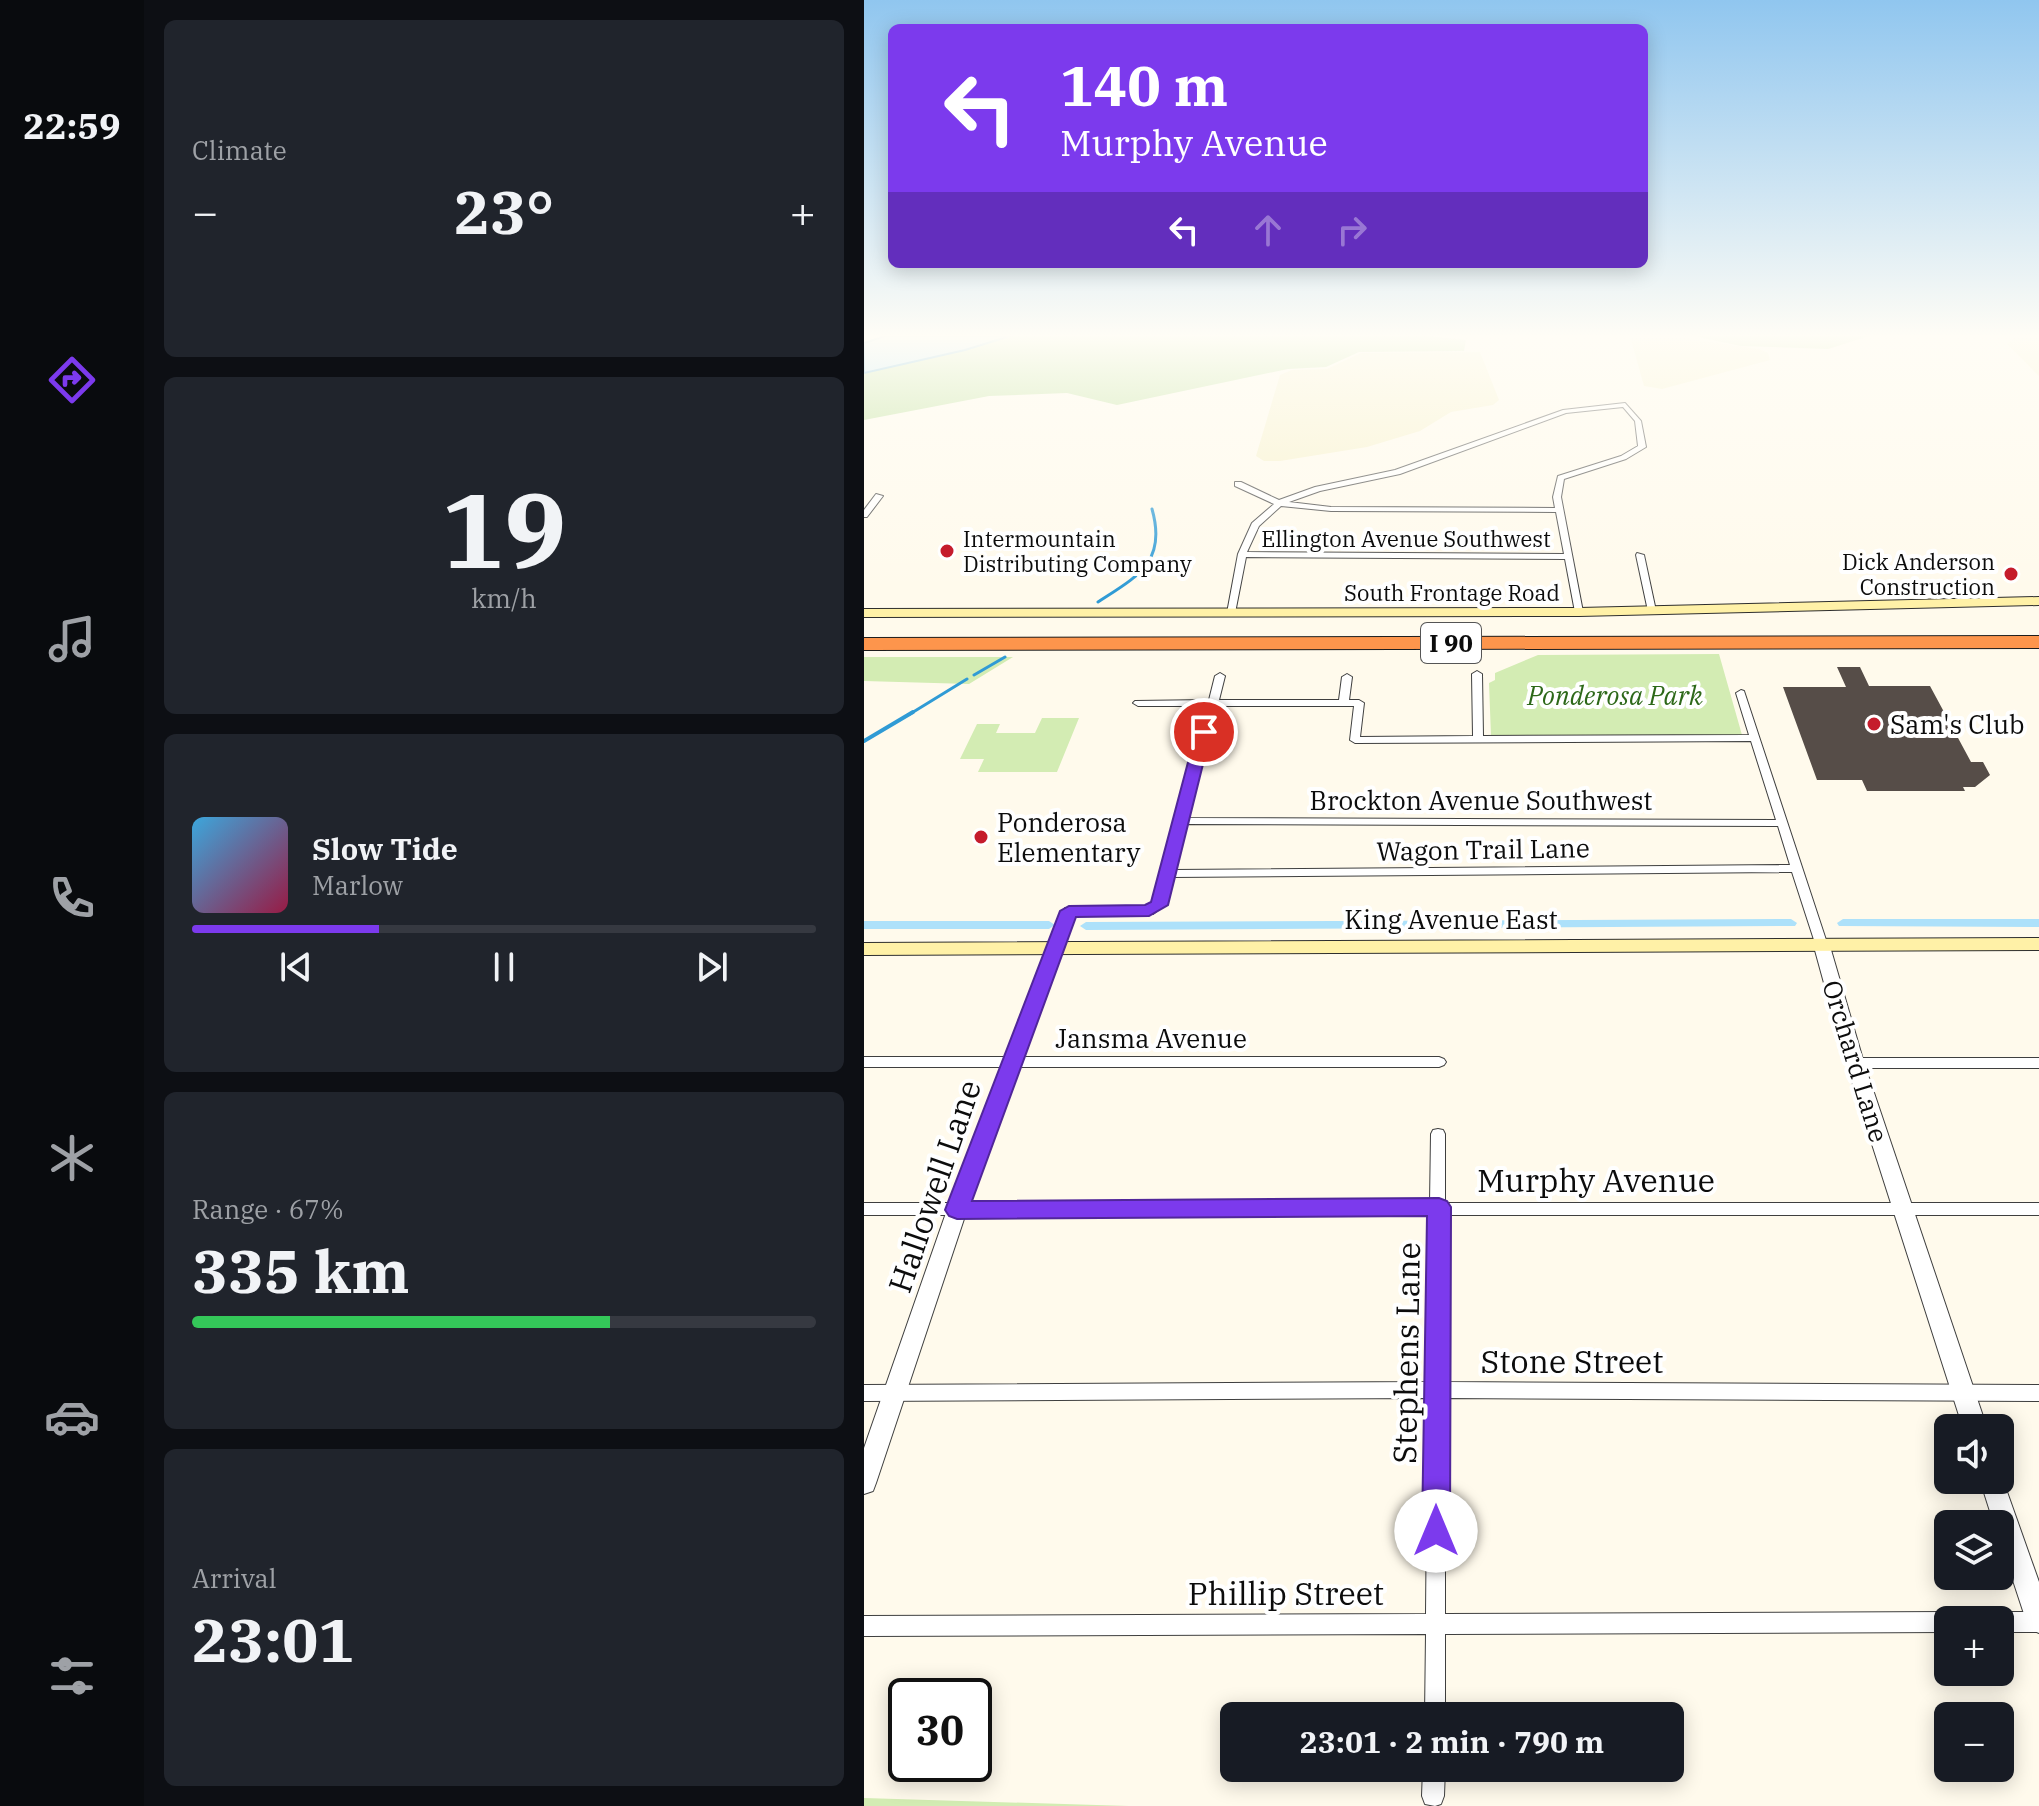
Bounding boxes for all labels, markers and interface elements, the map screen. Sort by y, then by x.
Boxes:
text: 140 m [1060,49,1228,121]
icon: left [928,56,1032,160]
text: 22:59 [23,102,121,149]
text: Murphy Avenue [1060,119,1328,166]
text: Climate [192,133,287,167]
text: 23° [454,172,554,251]
text: − [192,183,218,240]
text: + [790,183,816,240]
icon: left [1162,208,1206,252]
icon: ahead [1246,208,1290,252]
icon: right [1330,208,1374,252]
icon: directions [44,352,100,408]
text: 19 [442,461,566,597]
place label: Intermountain Distributing Company [963,524,1192,578]
street label: Ellington Avenue Southwest [1261,524,1551,553]
marker: Intermountain Distributing Company [938,542,956,560]
place label: Dick Anderson Construction [1842,547,1995,601]
marker: Dick Anderson Construction [2002,565,2020,583]
street label: South Frontage Road [1344,578,1560,607]
text: km/h [471,581,537,615]
icon: music [44,611,100,667]
road number: I 90 [1421,623,1481,663]
park label: Ponderosa Park [1526,678,1703,712]
pin [1170,698,1238,766]
place label: Sam's Club [1890,707,2025,741]
icon: arrive [1182,710,1226,754]
marker: Sam's Club [1865,715,1883,733]
street label: Brockton Avenue Southwest [1310,783,1652,817]
place label: Ponderosa Elementary [997,805,1140,869]
marker: Ponderosa Elementary [972,828,990,846]
text: Slow Tide [312,829,458,868]
street label: Wagon Trail Lane [1376,830,1590,868]
text: Marlow [312,868,403,902]
icon: phone [44,870,100,926]
street label: King Avenue East [1344,902,1558,936]
icon: previous [274,945,318,989]
icon: pause [482,945,526,989]
icon: next [690,945,734,989]
street label: Orchard Lane [1815,976,1897,1146]
street label: Jansma Avenue [1055,1021,1247,1055]
street label: Hallowell Lane [878,1074,990,1298]
icon: climate [44,1130,100,1186]
street label: Murphy Avenue [1477,1159,1715,1201]
text: Range · 67% [192,1192,344,1226]
text: 335 km [192,1231,410,1310]
street label: Stephens Lane [1383,1242,1429,1464]
street label: Stone Street [1480,1340,1664,1382]
icon: car [44,1389,100,1445]
map controls [1934,1414,2014,1782]
button: sound [1934,1414,2014,1494]
position arrow [1394,1489,1478,1573]
button: layers [1934,1510,2014,1590]
text: Arrival [192,1561,277,1595]
street label: Phillip Street [1188,1572,1384,1614]
text: 23:01 [192,1600,354,1679]
button: + [1934,1606,2014,1686]
icon: filters [44,1648,100,1704]
speed limit sign: 30 [888,1678,992,1782]
button: − [1934,1702,2014,1782]
text: 23:01 · 2 min · 790 m [1300,1722,1604,1761]

